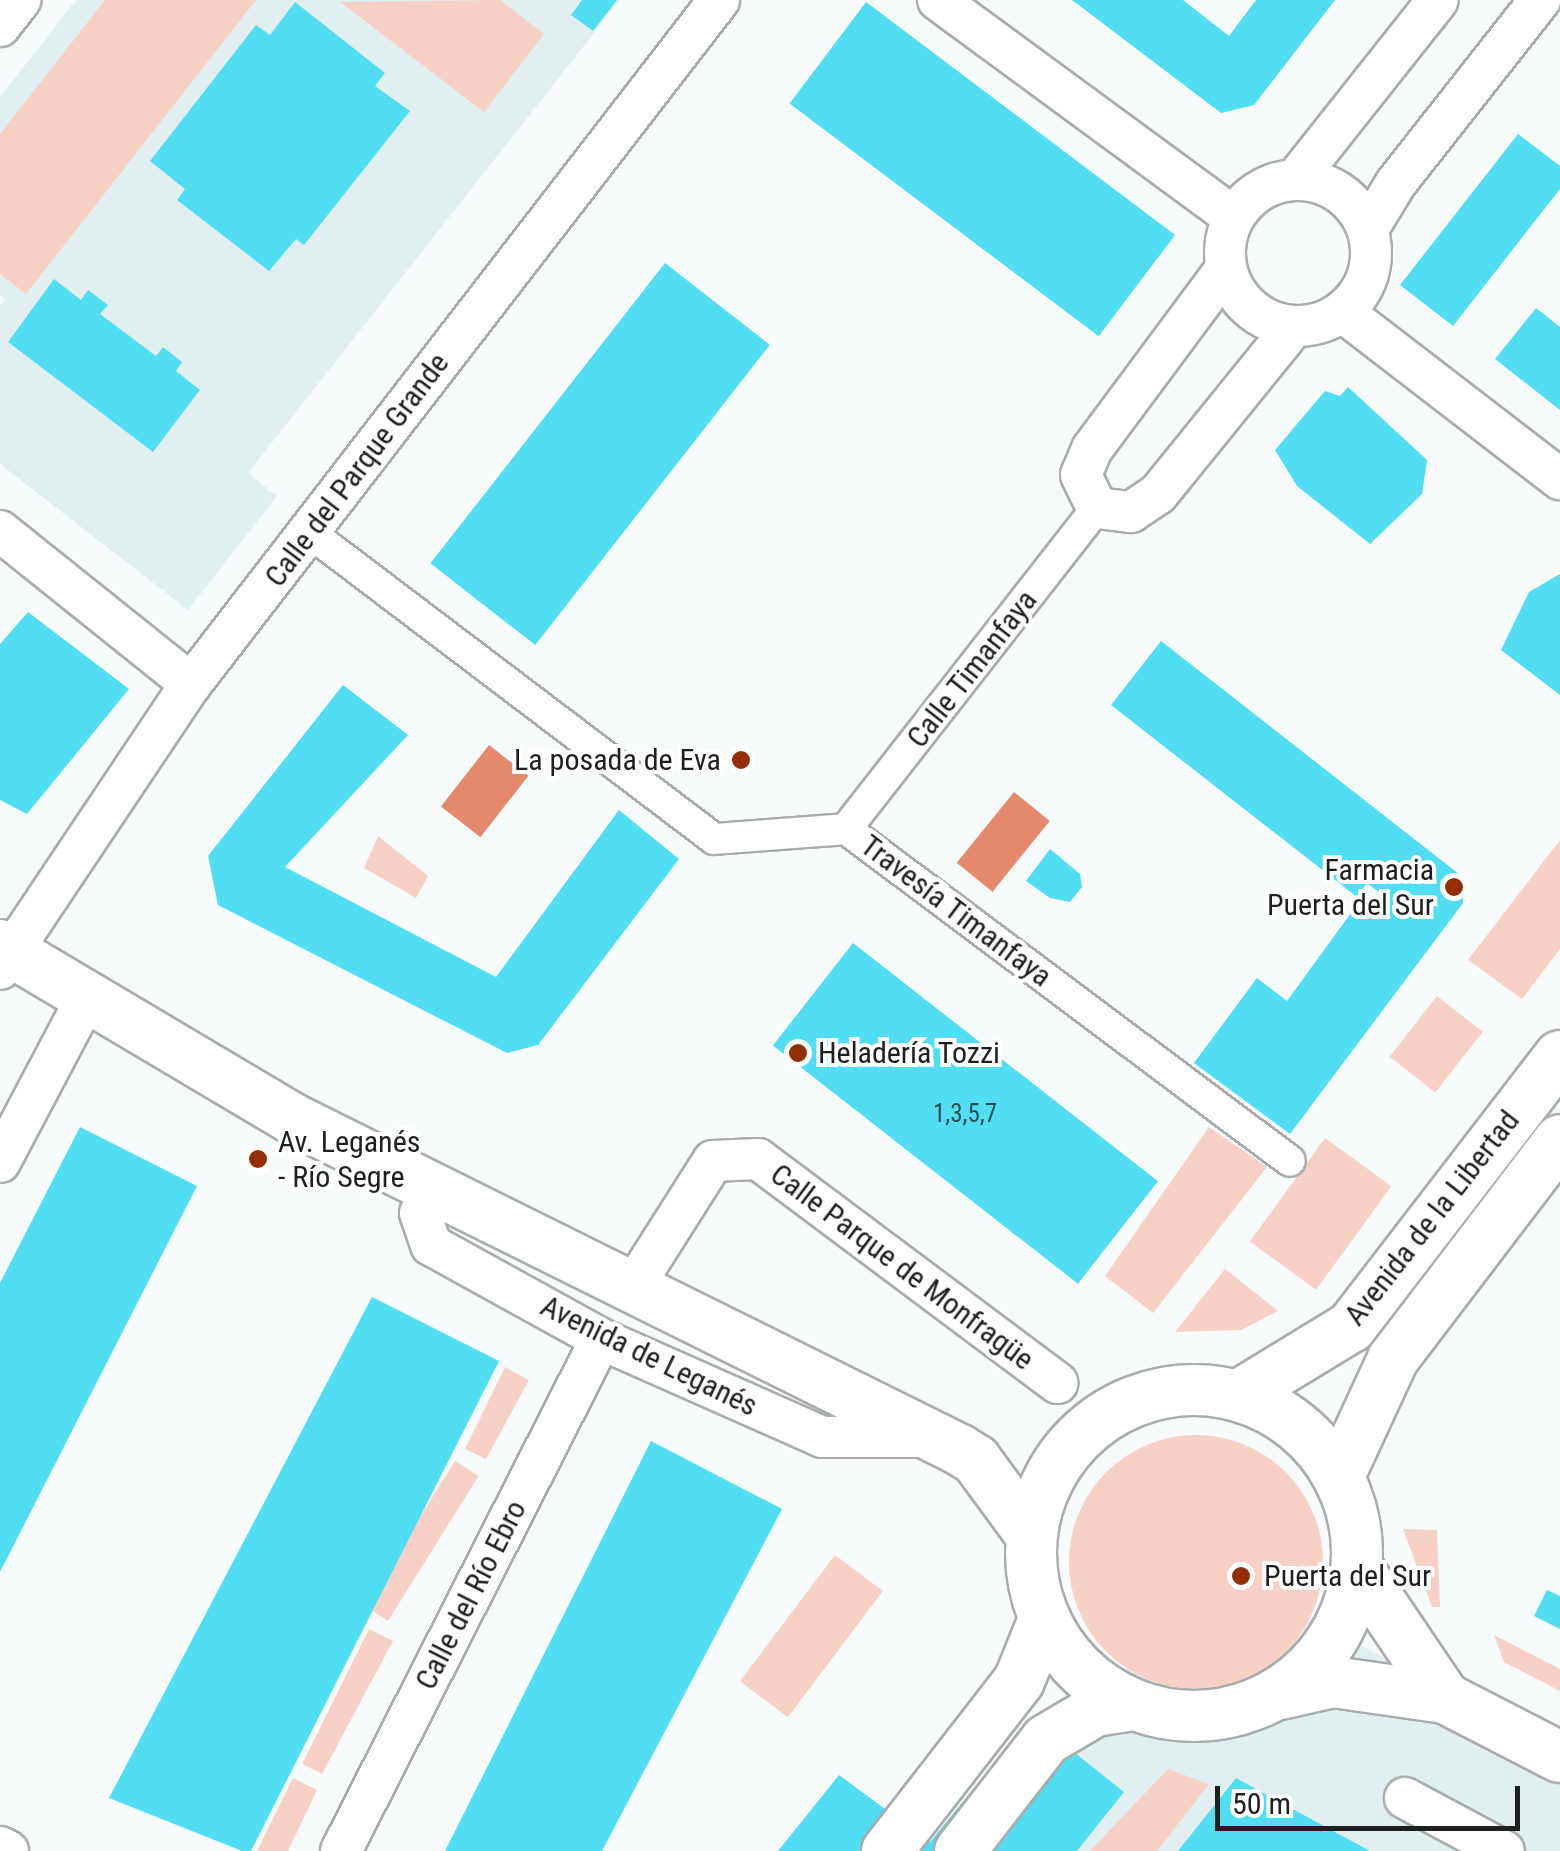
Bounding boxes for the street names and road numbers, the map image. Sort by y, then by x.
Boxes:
street label: Calle del Parque Grande [257,346,457,594]
street label: Calle Timanfaya [899,583,1045,755]
street label: Travesía Timanfaya [853,827,1059,995]
street label: Avenida de la Libertad [1337,1103,1527,1333]
street label: Calle Parque de Monfragüe [763,1156,1041,1378]
street label: Avenida de Leganés [535,1288,763,1424]
street label: Calle del Río Ebro [408,1494,534,1696]

